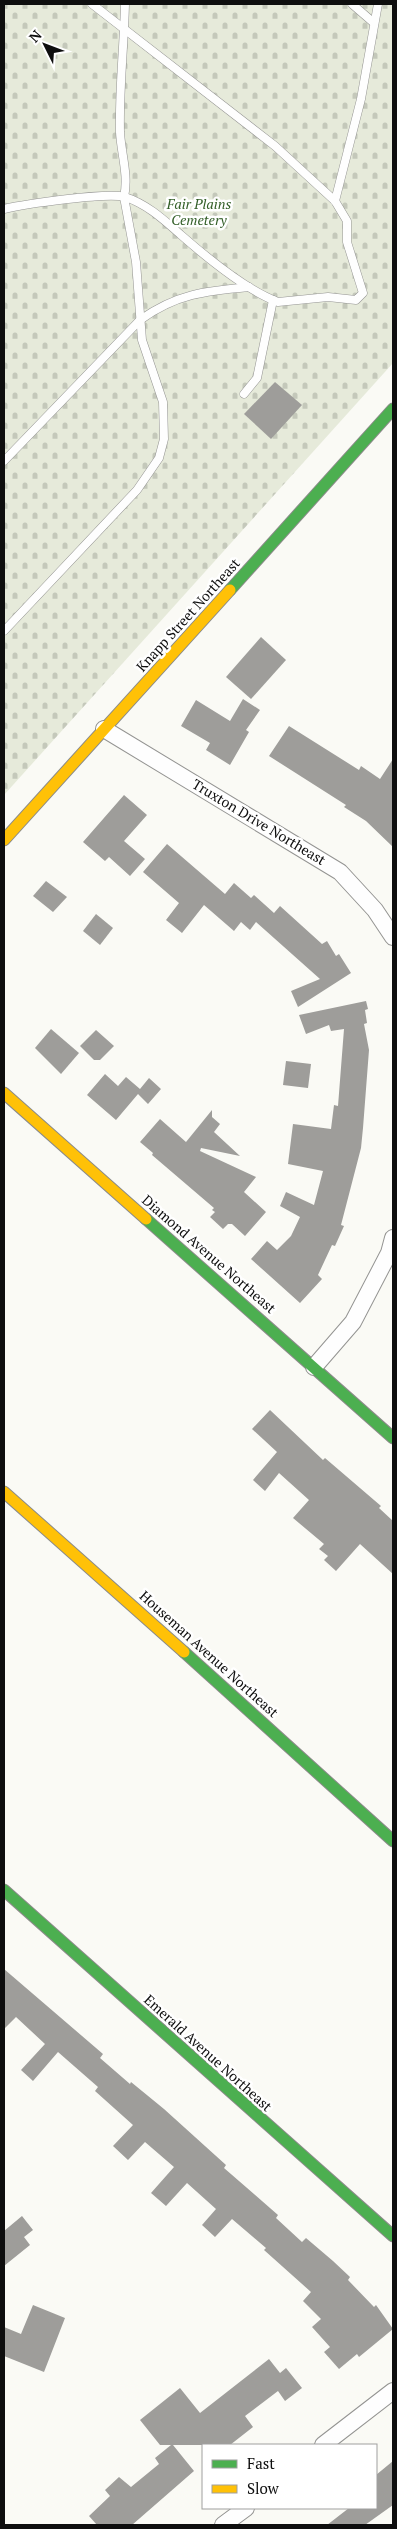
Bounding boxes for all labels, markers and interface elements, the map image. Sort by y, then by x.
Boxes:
north arrow [20,20,70,70]
text: N [24,25,46,46]
park label: Fair Plains Cemetery [166,194,231,229]
street label: Knapp Street Northeast [132,553,244,675]
street label: Truxton Drive Northeast [189,774,330,869]
street label: Diamond Avenue Northeast [138,1190,281,1318]
street label: Houseman Avenue Northeast [136,1586,284,1722]
street label: Emerald Avenue Northeast [140,1990,277,2116]
legend [202,2444,377,2509]
text: Fast [247,2453,275,2473]
text: Slow [247,2478,280,2498]

